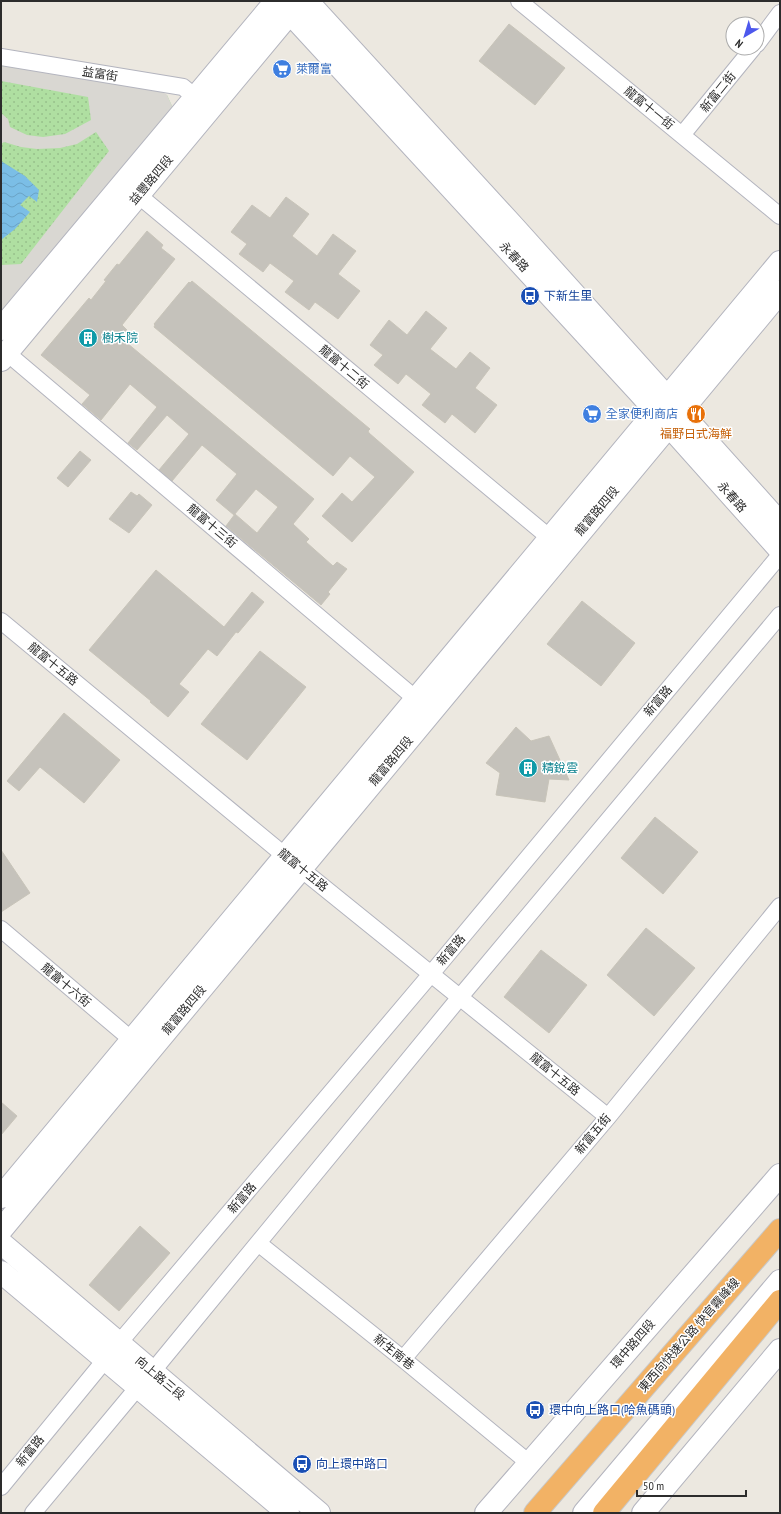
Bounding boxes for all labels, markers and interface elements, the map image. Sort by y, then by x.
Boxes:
north arrow [725,16,765,56]
text: N [732,37,745,51]
supermarket icon: 萊爾富 [271,58,293,80]
place label: 萊爾富 [296,61,332,76]
street label: 益富街 [81,63,119,84]
street label: 新富二街 [697,68,739,115]
street label: 龍富十一街 [621,83,677,132]
street label: 益豐路四段 [126,152,176,207]
street label: 永春路 [497,238,532,275]
bus stop icon: 下新生里 [519,285,541,307]
place label: 下新生里 [544,288,592,303]
building icon: 樹禾院 [77,327,99,349]
place label: 樹禾院 [102,330,138,345]
street label: 龍富十二街 [317,342,372,392]
supermarket icon: 全家便利商店 [581,403,603,425]
restaurant icon: 福野日式海鮮 [685,403,707,425]
place label: 全家便利商店 [606,406,678,421]
place label: 福野日式海鮮 [660,426,732,441]
street label: 永春路 [715,478,750,515]
street label: 龍富路四段 [572,483,622,538]
street label: 龍富十三街 [185,501,240,551]
street label: 龍富十五路 [25,639,81,688]
street label: 新富路 [640,682,675,719]
street label: 龍富路四段 [366,733,416,788]
building icon: 精銳雲 [517,757,539,779]
place label: 精銳雲 [542,760,578,775]
street label: 龍富十五路 [275,845,331,894]
street label: 新富路 [433,931,468,968]
street label: 龍富十六街 [39,960,94,1010]
street label: 龍富路四段 [159,982,209,1037]
street label: 龍富十五路 [527,1049,583,1098]
street label: 新富五街 [571,1110,614,1157]
street label: 新富路 [224,1179,259,1216]
street label: 東西向快速公路 快官霧峰線 [635,1274,742,1395]
street label: 環中路四段 [607,1316,658,1371]
street label: 新生南巷 [371,1331,418,1373]
street label: 向上路三段 [133,1353,188,1403]
bus stop icon: 環中向上路口(哈魚碼頭) [524,1399,546,1421]
place label: 環中向上路口(哈魚碼頭) [549,1402,675,1417]
street label: 新富路 [12,1432,47,1469]
bus stop icon: 向上環中路口 [291,1453,313,1475]
place label: 向上環中路口 [316,1456,388,1471]
scale bar [637,1472,746,1498]
text: 50 m [643,1478,664,1493]

